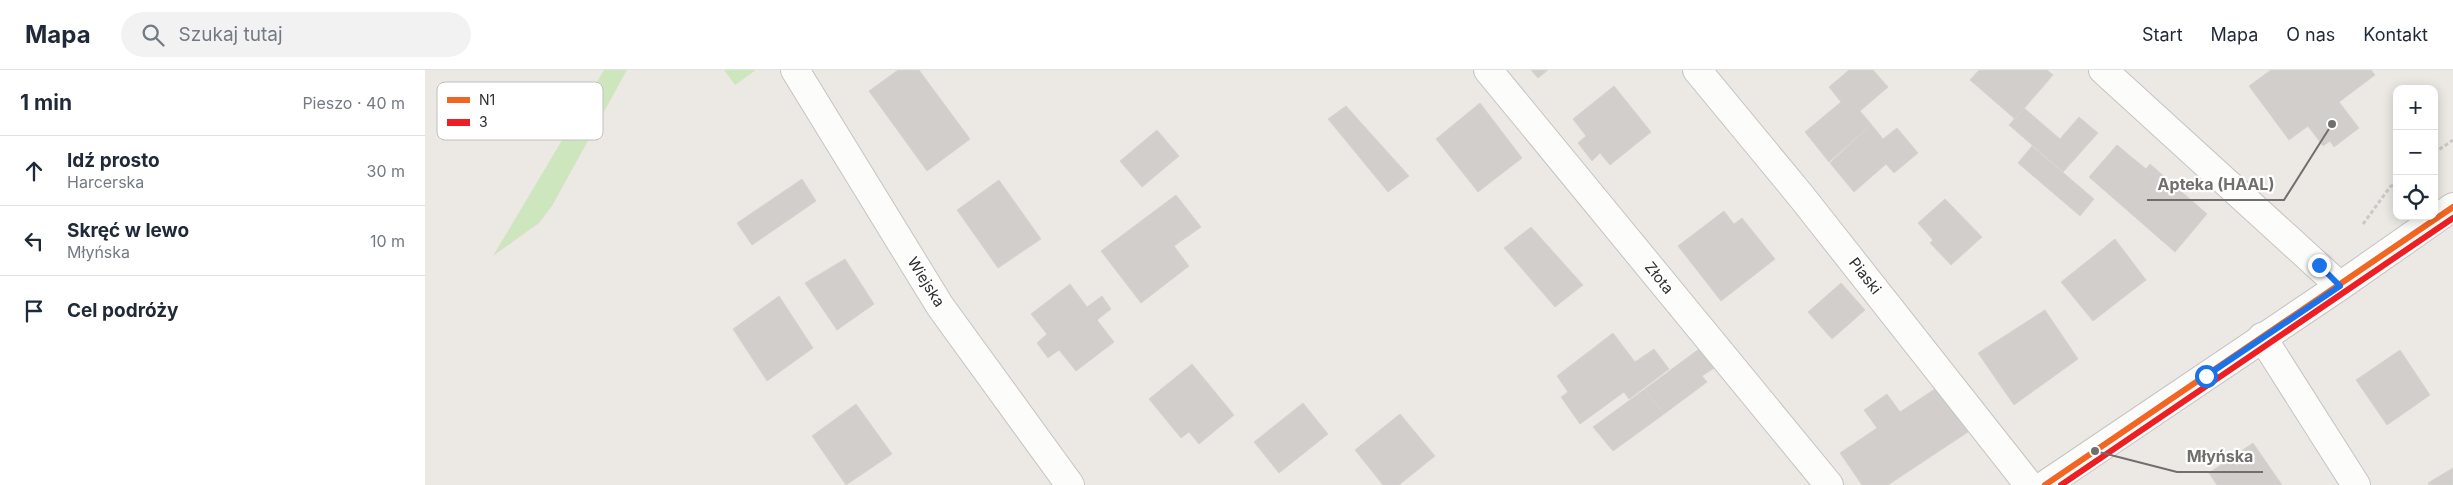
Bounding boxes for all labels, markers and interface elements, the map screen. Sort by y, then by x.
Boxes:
search box [121,12,471,57]
text: Mapa [25,20,91,49]
icon: search [139,21,167,49]
text: Szukaj tutaj [179,23,283,46]
text: Start [2142,24,2183,45]
text: Mapa [2211,24,2258,45]
text: O nas [2286,24,2335,45]
text: Kontakt [2363,24,2428,45]
legend [437,82,603,140]
map controls [2393,85,2438,220]
button: + [2393,85,2438,130]
text: 1 min [20,90,72,115]
text: N1 [479,91,495,108]
text: Pieszo · 40 m [302,93,405,113]
text: 3 [479,113,488,130]
button: − [2393,130,2438,175]
text: Idź prosto [67,149,160,172]
icon: ahead [20,157,48,185]
text: 30 m [367,161,405,181]
callout: Apteka (HAAL) [2147,169,2284,200]
text: Harcerska [67,172,144,192]
text: Apteka (HAAL) [2158,174,2274,194]
button: locate [2393,175,2438,220]
text: Skręć w lewo [67,219,189,242]
icon: left [20,227,48,255]
text: 10 m [370,231,405,251]
text: Młyńska [67,242,130,262]
street label: Wiejska [904,253,949,310]
street label: Piaski [1845,254,1886,298]
route end [2308,254,2331,277]
street label: Złota [1641,258,1678,297]
icon: arrive [20,297,48,325]
text: Cel podróży [67,299,179,322]
route start [2195,365,2218,388]
callout: Młyńska [2177,441,2263,472]
text: Młyńska [2187,446,2253,466]

